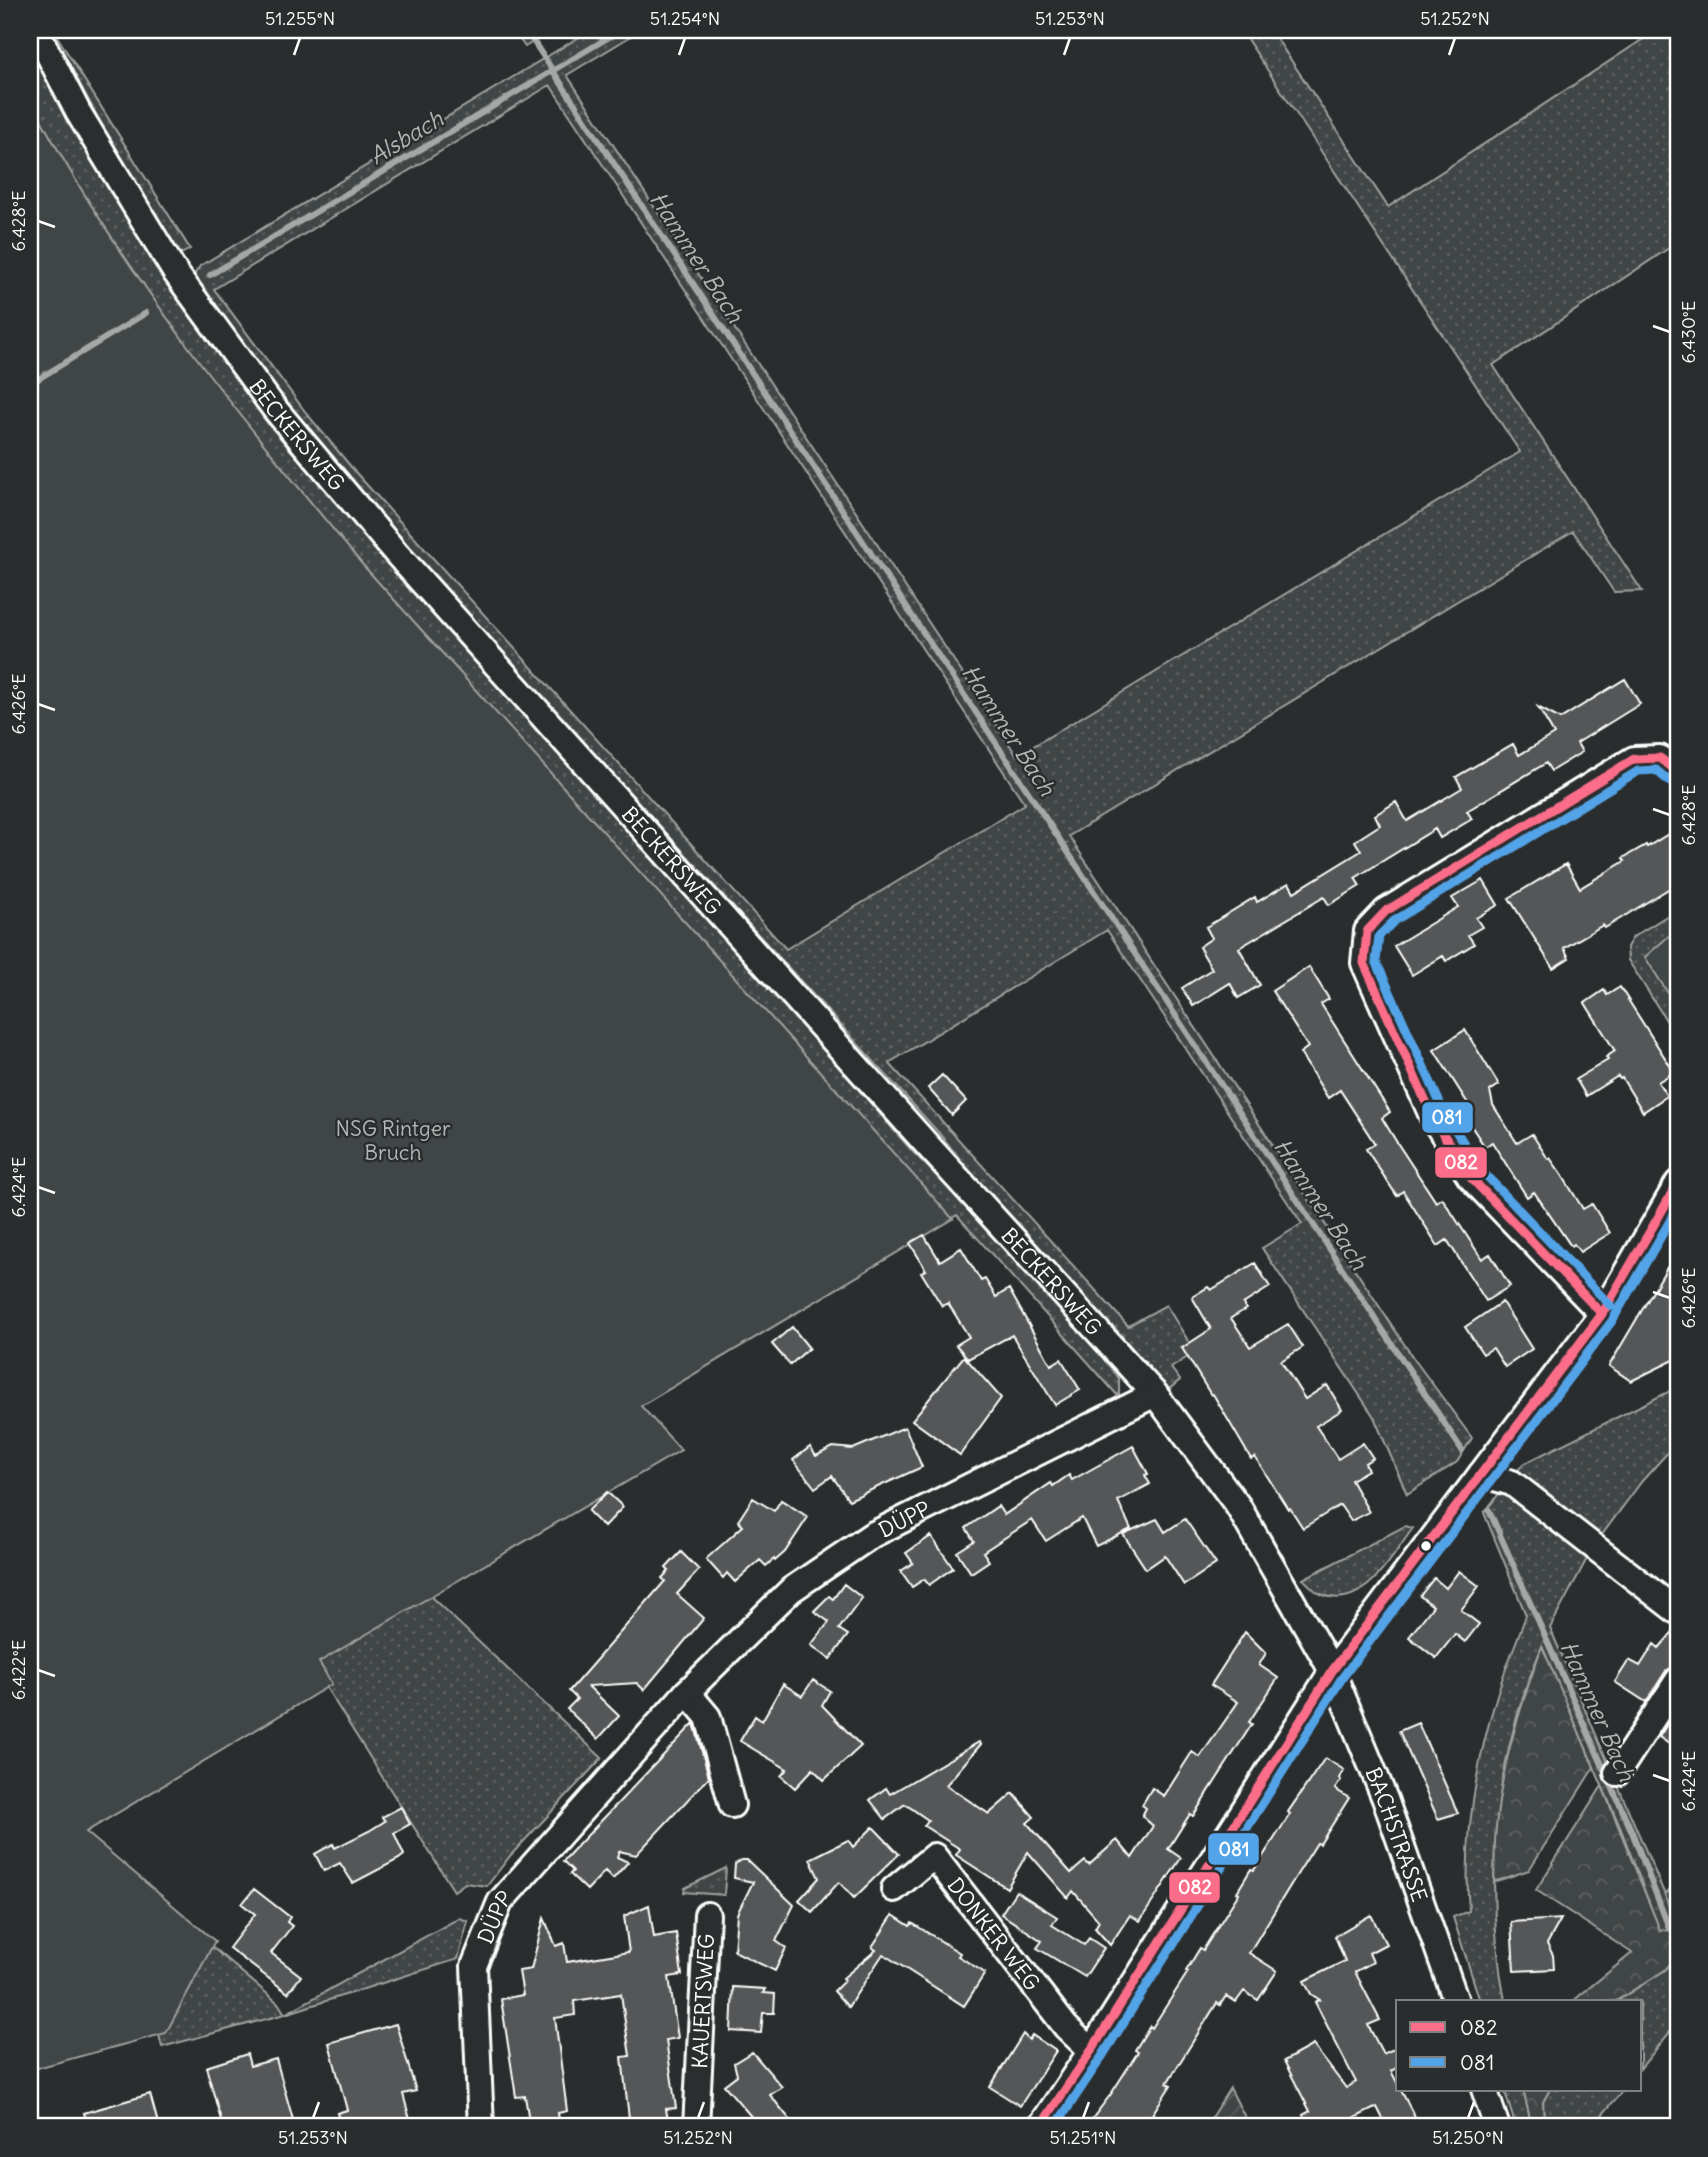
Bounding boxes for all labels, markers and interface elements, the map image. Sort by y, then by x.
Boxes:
text: 51.255°N [265,7,335,30]
text: 51.254°N [650,7,720,30]
text: 51.253°N [1035,7,1105,30]
text: 51.252°N [1420,7,1490,30]
water label: Alsbach [364,103,449,170]
water label: Hammer Bach [644,186,750,329]
text: 6.428°E [7,190,30,252]
text: 6.430°E [1677,301,1700,363]
street label: BECKERSWEG [244,374,351,496]
water label: Hammer Bach [956,659,1062,802]
text: 6.426°E [7,673,30,735]
text: 6.428°E [1677,784,1700,846]
street label: BECKERSWEG [616,801,727,920]
line badge: 081 [1421,1101,1474,1134]
text: 081 [1432,1105,1463,1129]
park label: NSG Rintger Bruch [335,1115,451,1166]
water label: Hammer Bach [1268,1133,1374,1276]
line badge: 082 [1434,1146,1488,1179]
text: 082 [1444,1150,1478,1174]
text: 6.424°E [7,1157,30,1217]
street label: BECKERSWEG [996,1222,1108,1341]
text: 6.426°E [1677,1267,1700,1329]
street label: DÜPP [874,1495,935,1543]
unlabelled marker [1419,1539,1433,1553]
water label: Hammer Bach [1554,1636,1642,1786]
text: 6.422°E [7,1640,30,1700]
text: 6.424°E [1677,1751,1700,1811]
street label: BACHSTRASSE [1360,1763,1434,1905]
line badge: 081 [1207,1832,1260,1866]
text: 081 [1219,1837,1250,1861]
line badge: 082 [1168,1871,1221,1904]
street label: DONKER WEG [942,1872,1046,1996]
text: 082 [1178,1875,1212,1899]
street label: DÜPP [471,1885,517,1947]
street label: KAUERTSWEG [686,1933,720,2069]
legend [1396,2000,1642,2090]
text: 082 [1460,2014,1497,2041]
text: 081 [1460,2049,1494,2076]
text: 51.253°N [278,2126,348,2149]
text: 51.252°N [663,2126,733,2149]
text: 51.251°N [1049,2126,1117,2149]
text: 51.250°N [1432,2126,1504,2149]

